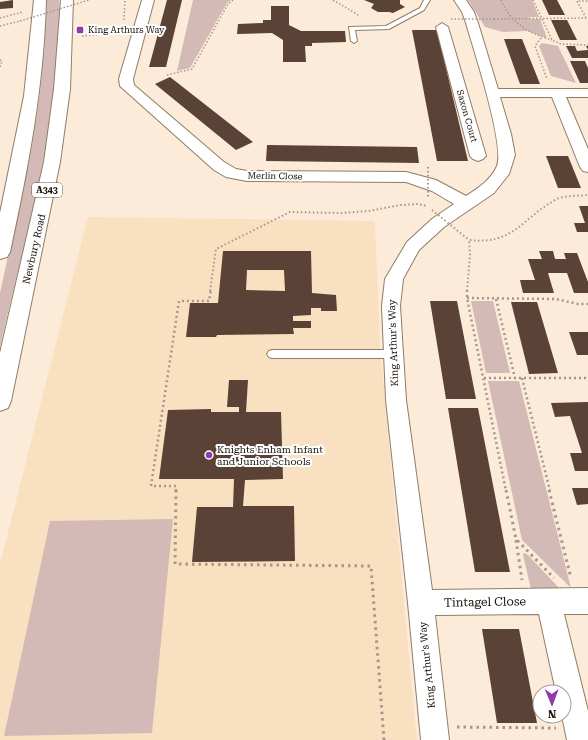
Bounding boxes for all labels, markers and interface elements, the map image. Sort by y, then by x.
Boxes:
marker: King Arthurs Way [75,25,85,35]
place label: King Arthurs Way [88,25,165,35]
street label: Saxon Court [455,89,479,144]
street label: Merlin Close [248,171,303,181]
road number: A343 [32,183,62,197]
street label: Newbury Road [21,212,48,285]
street label: King Arthur's Way [386,299,400,387]
place label: Knights Enham Infant and Junior Schools [217,444,323,467]
marker: Knights Enham Infant and Junior Schools [204,450,214,460]
street label: Tintagel Close [444,594,527,610]
street label: King Arthur's Way [417,621,437,709]
north arrow [532,684,572,724]
text: N [547,707,557,720]

